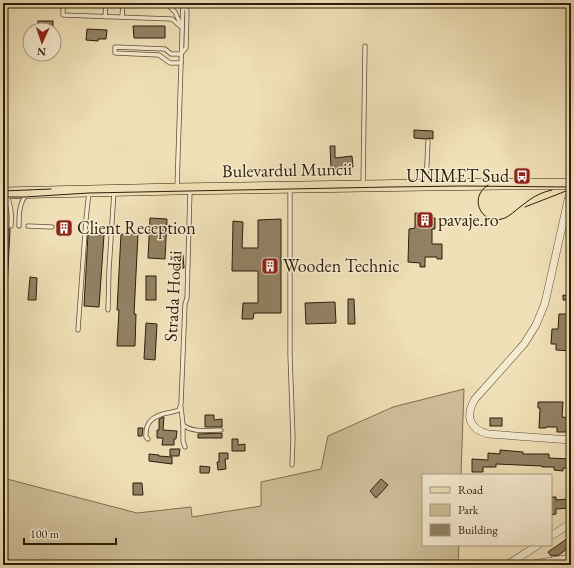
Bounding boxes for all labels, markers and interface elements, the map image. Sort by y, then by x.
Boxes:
north arrow [22,22,62,62]
text: N [37,45,46,59]
street label: Bulevardul Muncii [222,157,353,182]
place label: UNIMET Sud [406,164,510,187]
bus stop icon: UNIMET Sud [512,166,532,186]
place label: pavaje.ro [438,208,499,231]
building icon: pavaje.ro [415,210,435,230]
place label: Client Reception [77,216,196,239]
building icon: Client Reception [54,218,74,238]
street label: Strada Hodăi [159,249,186,342]
place label: Wooden Technic [283,254,400,277]
building icon: Wooden Technic [260,256,280,276]
legend [422,474,552,546]
text: Road [458,482,484,498]
text: Park [458,502,479,518]
scale bar [24,520,116,546]
text: Building [458,522,499,538]
text: 100 m [30,526,60,542]

